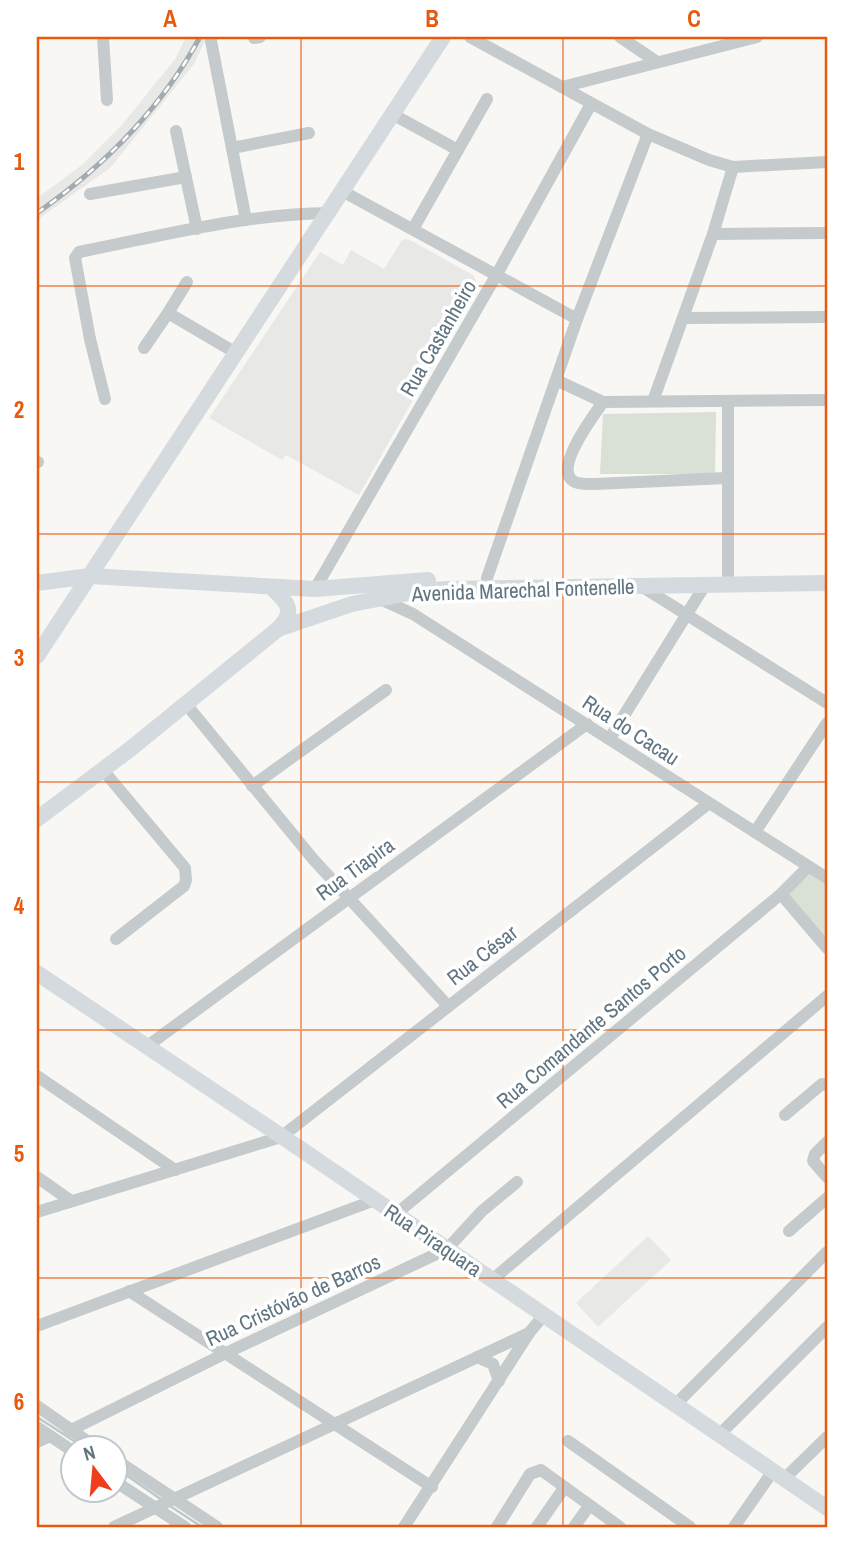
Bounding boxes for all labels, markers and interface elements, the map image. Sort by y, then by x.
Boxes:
text: A [163,3,177,34]
text: B [425,3,439,34]
text: C [687,3,701,34]
text: 1 [14,146,25,177]
street label: Rua Castanheiro [393,274,483,402]
text: 2 [14,394,24,425]
street label: Avenida Marechal Fontenelle [410,572,635,608]
text: 3 [14,642,24,673]
street label: Rua do Cacau [577,688,685,772]
street label: Rua Tiapira [310,830,400,907]
text: 4 [14,890,25,921]
street label: Rua César [441,918,524,992]
street label: Rua Comandante Santos Porto [490,939,692,1115]
text: 5 [14,1138,24,1169]
street label: Rua Piraquara [378,1197,488,1284]
street label: Rua Cristóvão de Barros [201,1247,385,1353]
text: 6 [14,1386,24,1417]
north arrow [60,1434,130,1504]
text: N [80,1439,98,1467]

